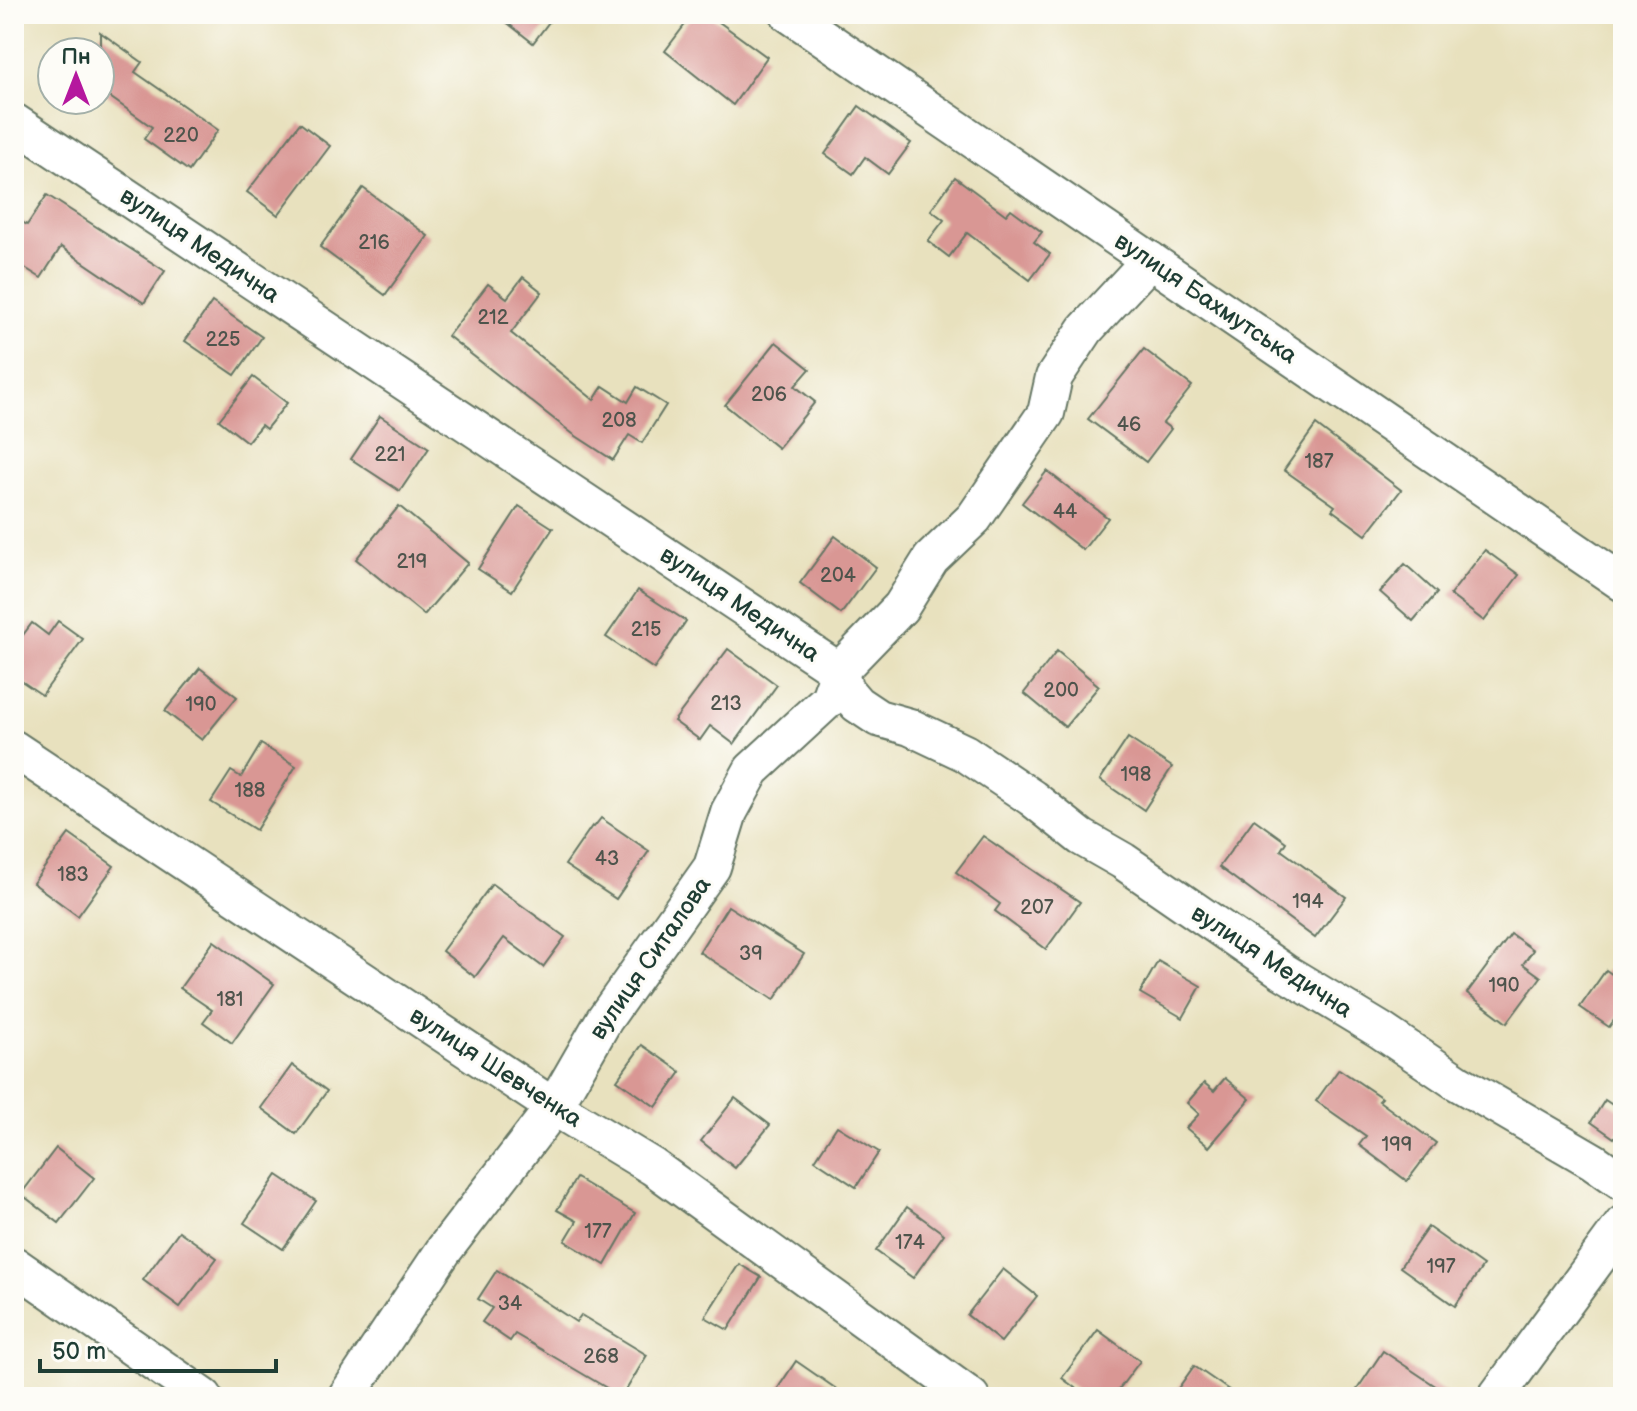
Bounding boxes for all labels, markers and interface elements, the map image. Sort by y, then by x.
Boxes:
north arrow [36,36,116,116]
text: Пн [61,44,91,71]
house number: 220 [163,124,199,148]
street label: вулиця Медична [114,181,285,309]
street label: вулиця Бахмутська [1109,227,1303,370]
house number: 216 [358,231,390,255]
house number: 212 [477,306,509,330]
house number: 225 [205,328,241,352]
house number: 206 [751,383,787,407]
house number: 208 [601,409,637,433]
house number: 46 [1117,413,1141,437]
house number: 221 [374,443,406,467]
house number: 187 [1304,450,1334,474]
house number: 44 [1053,500,1077,524]
street label: вулиця Медична [654,540,825,668]
house number: 219 [397,550,427,574]
house number: 204 [820,564,856,588]
house number: 215 [631,618,661,642]
house number: 200 [1043,679,1079,703]
house number: 213 [710,692,742,716]
house number: 190 [185,693,217,717]
house number: 198 [1121,763,1151,787]
house number: 188 [234,779,266,803]
house number: 43 [595,847,619,871]
house number: 183 [57,863,89,887]
street label: вулиця Ситалова [583,871,717,1045]
house number: 194 [1292,890,1324,914]
house number: 207 [1020,896,1054,920]
street label: вулиця Медична [1186,899,1358,1024]
house number: 39 [739,942,763,966]
house number: 190 [1488,974,1520,998]
house number: 181 [216,988,244,1012]
street label: вулиця Шевченка [404,1001,587,1134]
house number: 199 [1382,1133,1412,1157]
house number: 177 [584,1220,612,1244]
house number: 174 [895,1231,925,1255]
house number: 197 [1426,1255,1456,1279]
house number: 34 [498,1292,522,1316]
scale bar [40,1323,276,1373]
text: 50 m [52,1337,106,1366]
house number: 268 [583,1345,619,1369]

